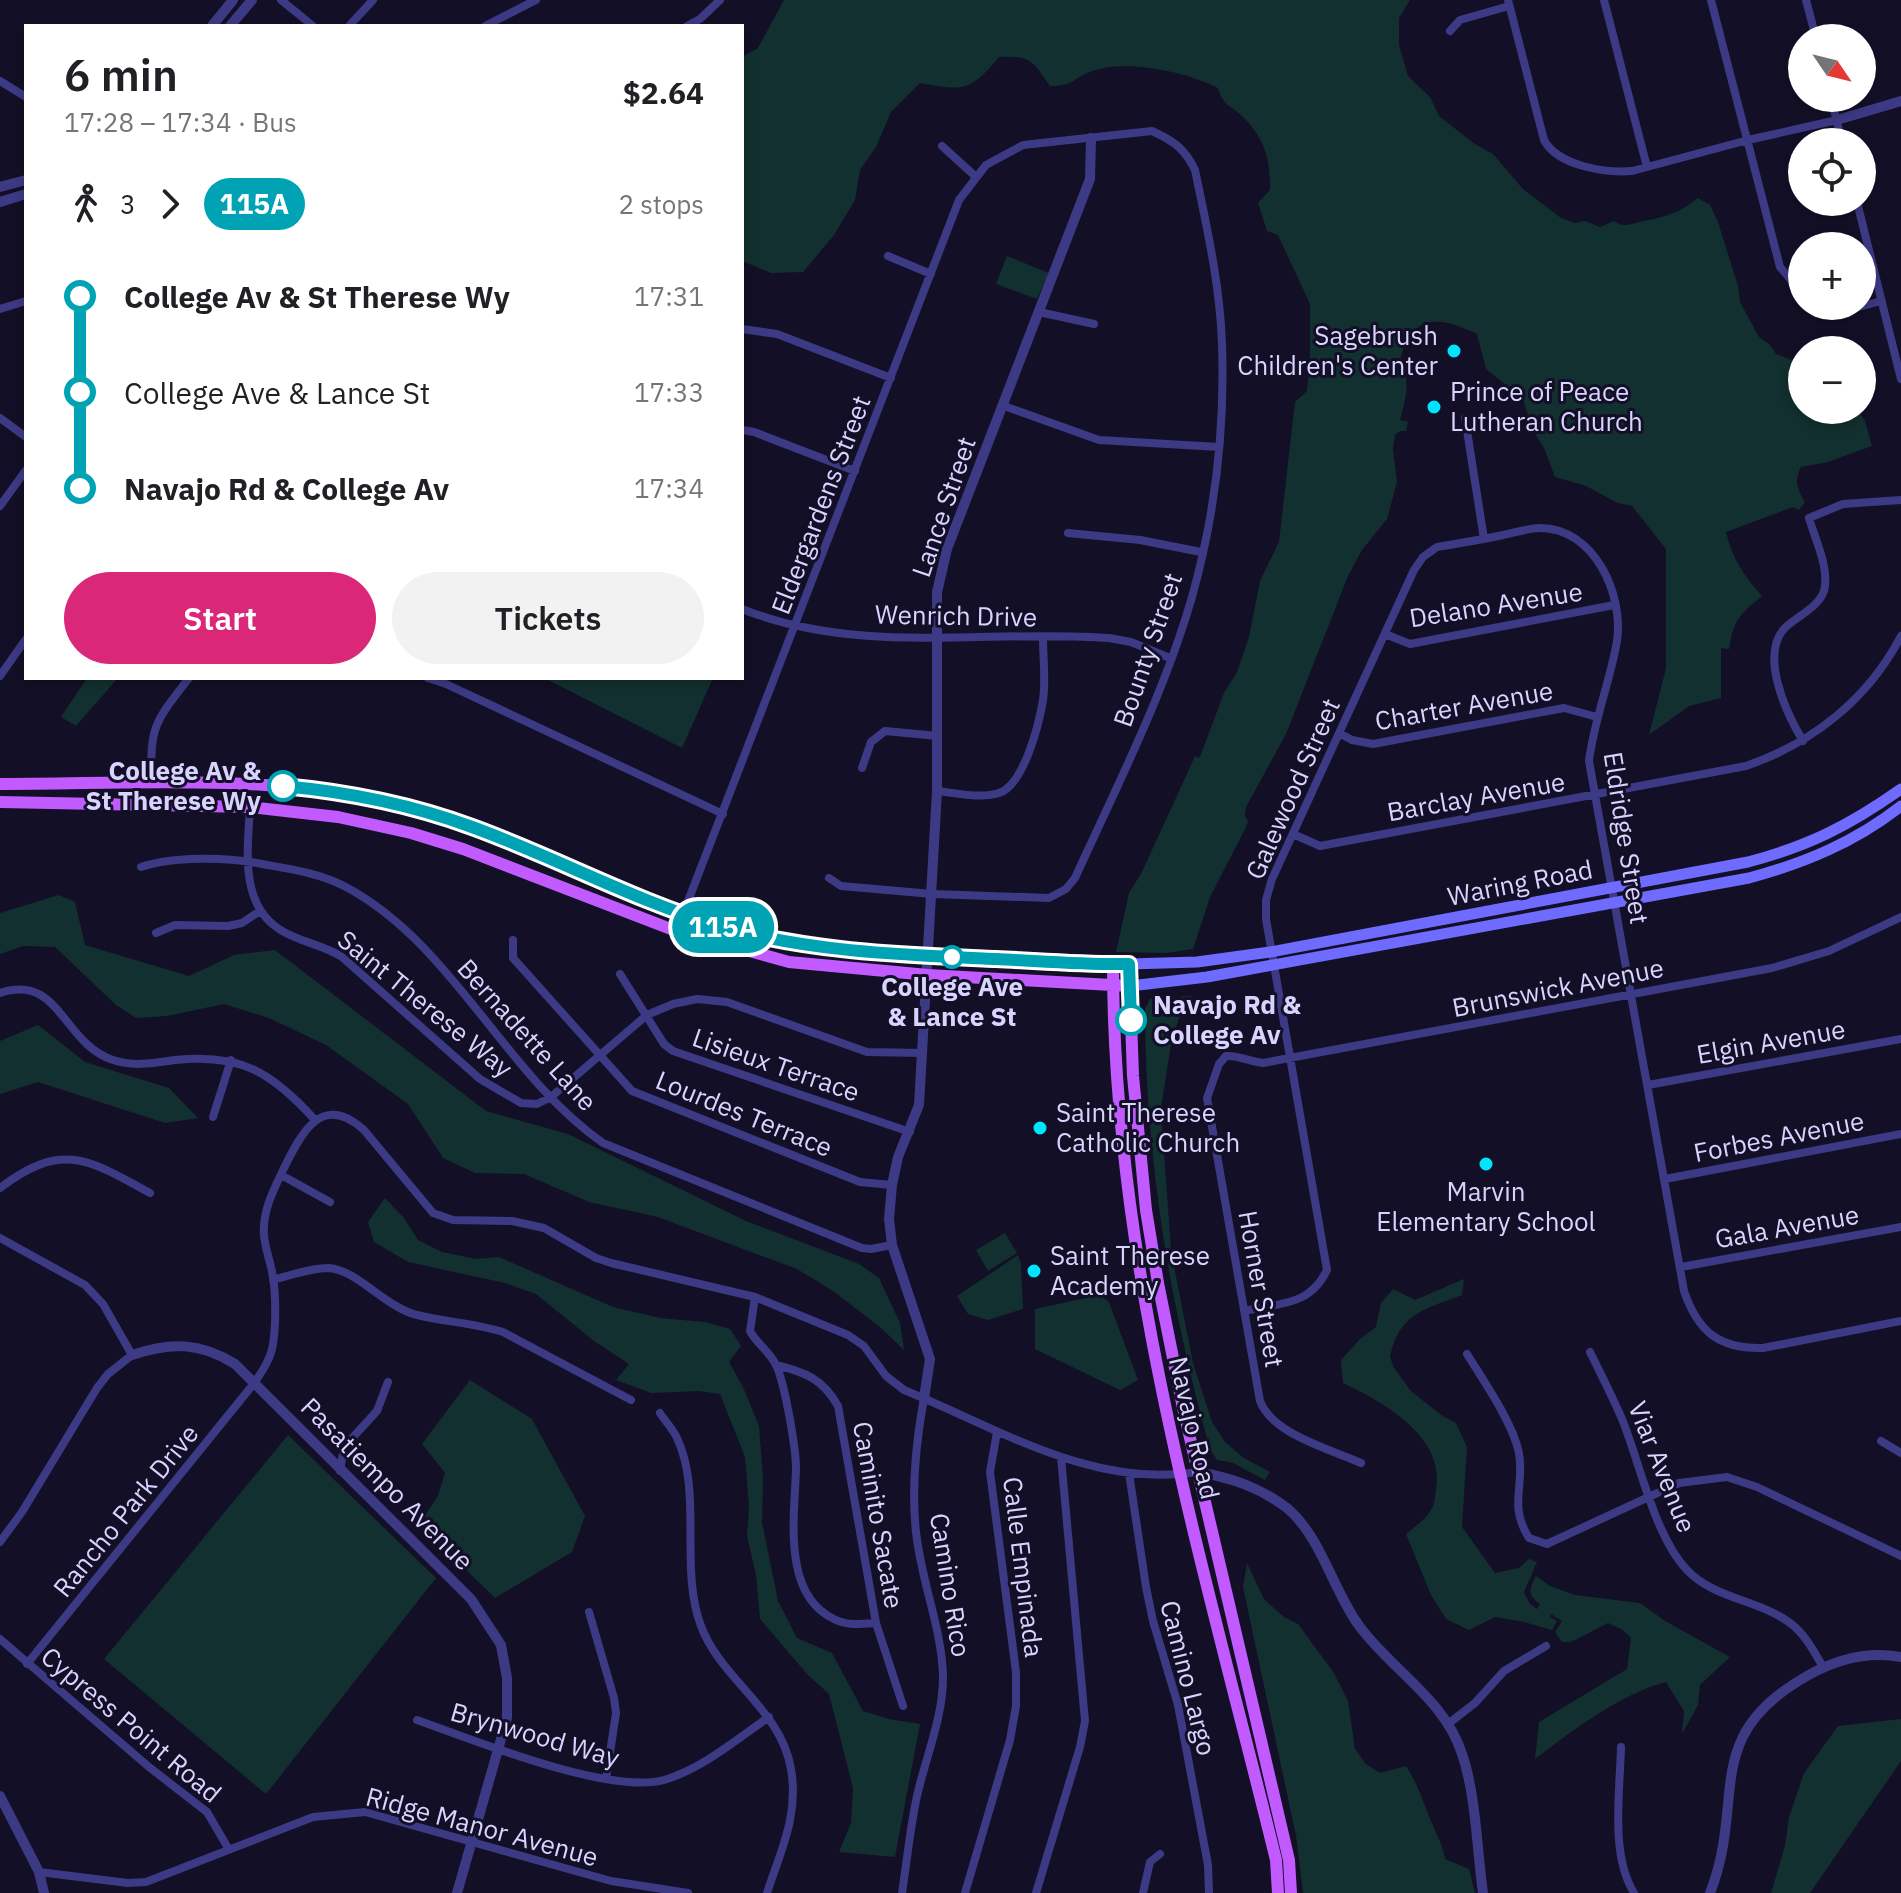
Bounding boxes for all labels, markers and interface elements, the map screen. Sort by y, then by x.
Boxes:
north arrow [1788,24,1876,112]
map controls [1788,24,1876,424]
text: 6 min [64,46,178,103]
text: $2.64 [623,73,704,112]
text: 17:28 – 17:34 · Bus [64,105,297,139]
button: locate [1788,128,1876,216]
icon: walk [64,182,108,226]
icon: forward [148,182,192,226]
text: 115A [220,185,289,222]
text: 3 [120,187,136,221]
text: 2 stops [618,187,704,221]
button: + [1788,232,1876,320]
text: College Av & St Therese Wy [124,277,510,316]
text: 17:31 [634,279,704,313]
place label: Sagebrush Children's Center [1237,318,1438,382]
button: − [1788,336,1876,424]
marker: Sagebrush Children's Center [1445,342,1463,360]
text: College Ave & Lance St [124,373,430,412]
place label: Prince of Peace Lutheran Church [1450,374,1643,438]
text: 17:33 [634,375,704,409]
street label: Eldergardens Street [763,390,877,619]
marker: Prince of Peace Lutheran Church [1425,398,1443,416]
street label: Lance Street [903,432,983,581]
text: Navajo Rd & College Av [124,469,449,508]
text: 17:34 [634,471,704,505]
street label: Bounty Street [1105,568,1189,731]
button: Start [64,572,376,664]
button: Tickets [392,572,704,664]
street label: Delano Avenue [1407,574,1585,634]
street label: Wenrich Drive [875,597,1037,633]
street label: Charter Avenue [1372,673,1556,737]
street label: Galewood Street [1237,693,1347,884]
street label: Eldridge Street [1597,749,1657,926]
place label: College Av & St Therese Wy [85,753,261,817]
street label: Barclay Avenue [1384,764,1567,828]
marker: College Av & St Therese Wy [268,771,298,801]
street label: Waring Road [1444,851,1595,913]
line badge: 115A [667,901,779,953]
text: 115A [688,908,758,945]
street label: Saint Therese Way [331,922,520,1084]
marker: College Ave & Lance St [941,946,963,968]
street label: Brunswick Avenue [1449,950,1666,1024]
street label: Bernadette Lane [451,951,605,1117]
place label: College Ave & Lance St [881,969,1023,1033]
place label: Navajo Rd & College Av [1153,987,1301,1051]
marker: Navajo Rd & College Av [1116,1005,1146,1035]
street label: Elgin Avenue [1694,1011,1848,1071]
street label: Lisieux Terrace [688,1020,864,1109]
street label: Lourdes Terrace [651,1062,838,1164]
place label: Saint Therese Catholic Church [1056,1095,1240,1159]
street label: Forbes Avenue [1691,1103,1867,1169]
marker: Saint Therese Catholic Church [1031,1119,1049,1137]
marker: Marvin Elementary School [1477,1155,1495,1173]
place label: Marvin Elementary School [1376,1174,1596,1238]
street label: Gala Avenue [1712,1197,1862,1255]
street label: Horner Street [1231,1208,1292,1370]
place label: Saint Therese Academy [1050,1238,1210,1302]
marker: Saint Therese Academy [1025,1262,1043,1280]
street label: Navajo Road [1162,1353,1228,1502]
street label: Pasatiempo Avenue [294,1390,481,1577]
street label: Viar Avenue [1621,1396,1705,1537]
street label: Rancho Park Drive [45,1417,205,1604]
street label: Caminito Sacate [846,1419,912,1611]
street label: Calle Empinada [996,1475,1052,1659]
street label: Camino Rico [923,1510,979,1659]
street label: Camino Largo [1153,1597,1225,1759]
street label: Cypress Point Road [34,1639,229,1810]
street label: Brynwood Way [447,1694,624,1774]
street label: Ridge Manor Avenue [362,1779,602,1873]

